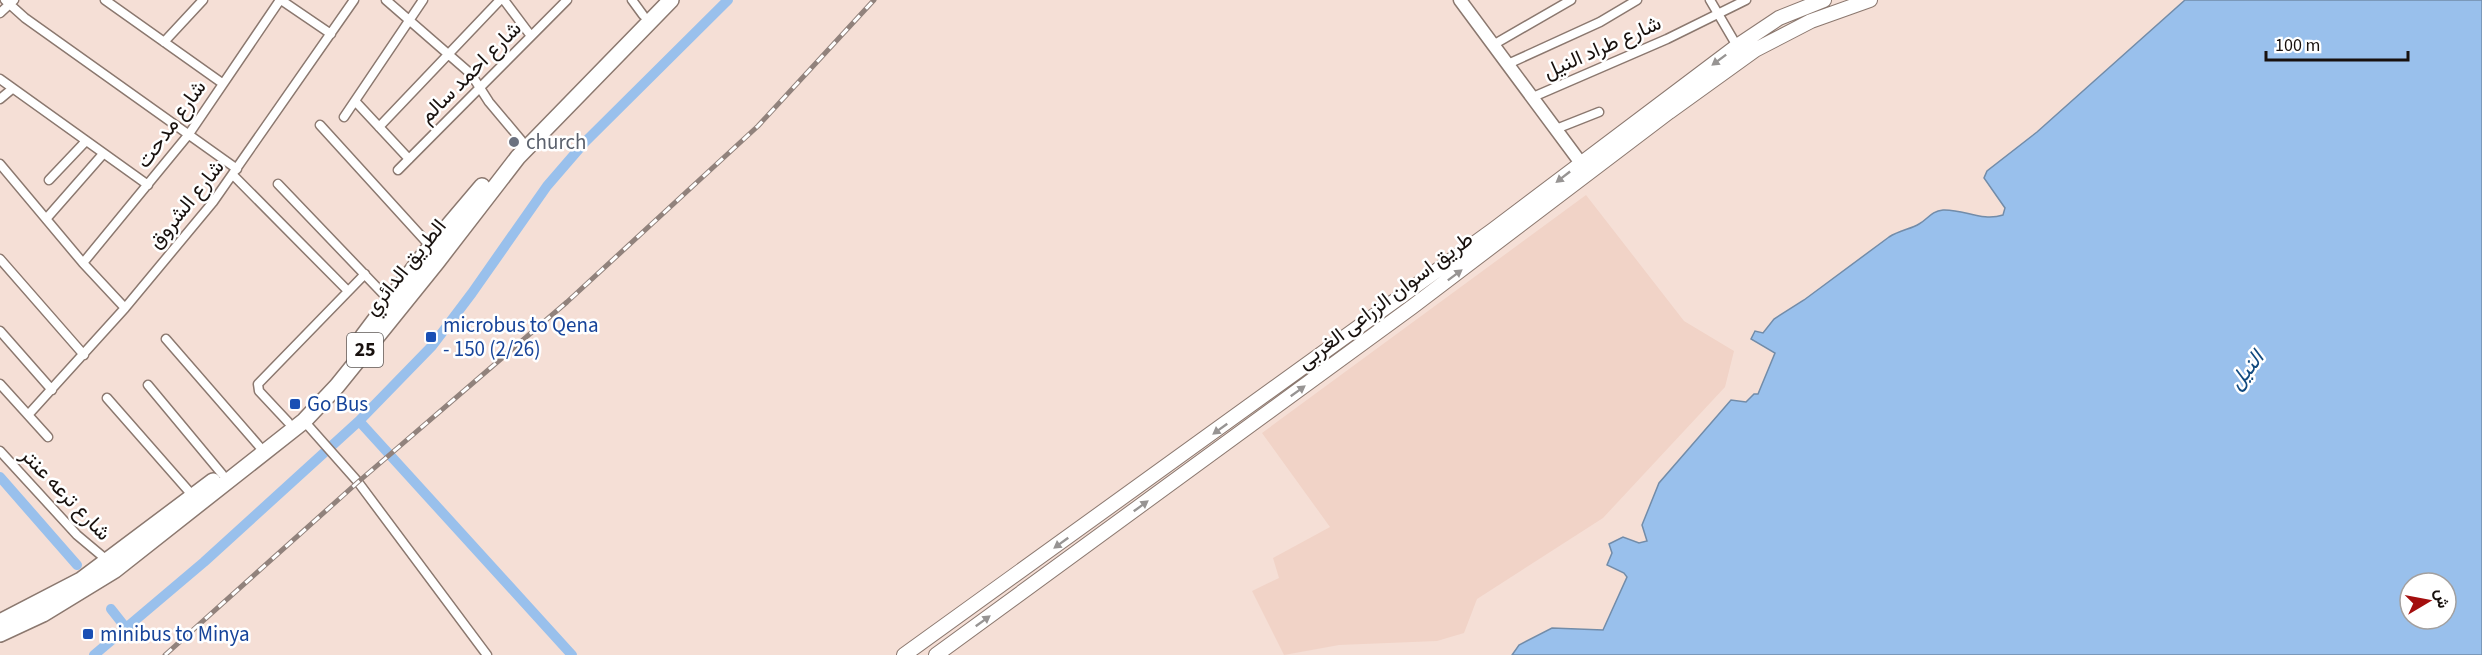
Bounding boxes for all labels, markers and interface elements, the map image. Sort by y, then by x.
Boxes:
street label: شارع طراد النيل [1538,8,1666,86]
street label: شارع احمد سالم [412,14,528,130]
scale bar [2266,24,2408,62]
text: 100 m [2275,33,2320,58]
one-way arrow [1711,53,1726,65]
street label: شارع مدحت [129,74,213,174]
place label: church [526,127,587,157]
marker: church [507,135,521,149]
street label: شارع الشروق [141,153,231,255]
one-way arrow [1555,170,1570,182]
street label: الطريق الدائري [357,212,455,323]
street label: طريق اسوان الزراعى الغربى [1291,224,1479,376]
one-way arrow [1446,269,1462,281]
place label: microbus to Qena - 150 (2/26) [443,310,598,364]
marker: microbus to Qena - 150 (2/26) [424,330,438,344]
road number: 25 [347,333,383,367]
water label: النيل [2220,341,2274,397]
one-way arrow [1290,385,1306,397]
place label: Go Bus [307,389,368,419]
marker: Go Bus [288,397,302,411]
one-way arrow [1212,423,1228,435]
street label: شارع ترعه عنتر [13,440,118,547]
one-way arrow [1132,500,1148,512]
one-way arrow [1054,537,1070,549]
north arrow [2398,571,2458,631]
text: ش [2429,587,2454,610]
one-way arrow [976,616,991,628]
place label: minibus to Minya [100,619,250,649]
marker: minibus to Minya [81,627,95,641]

